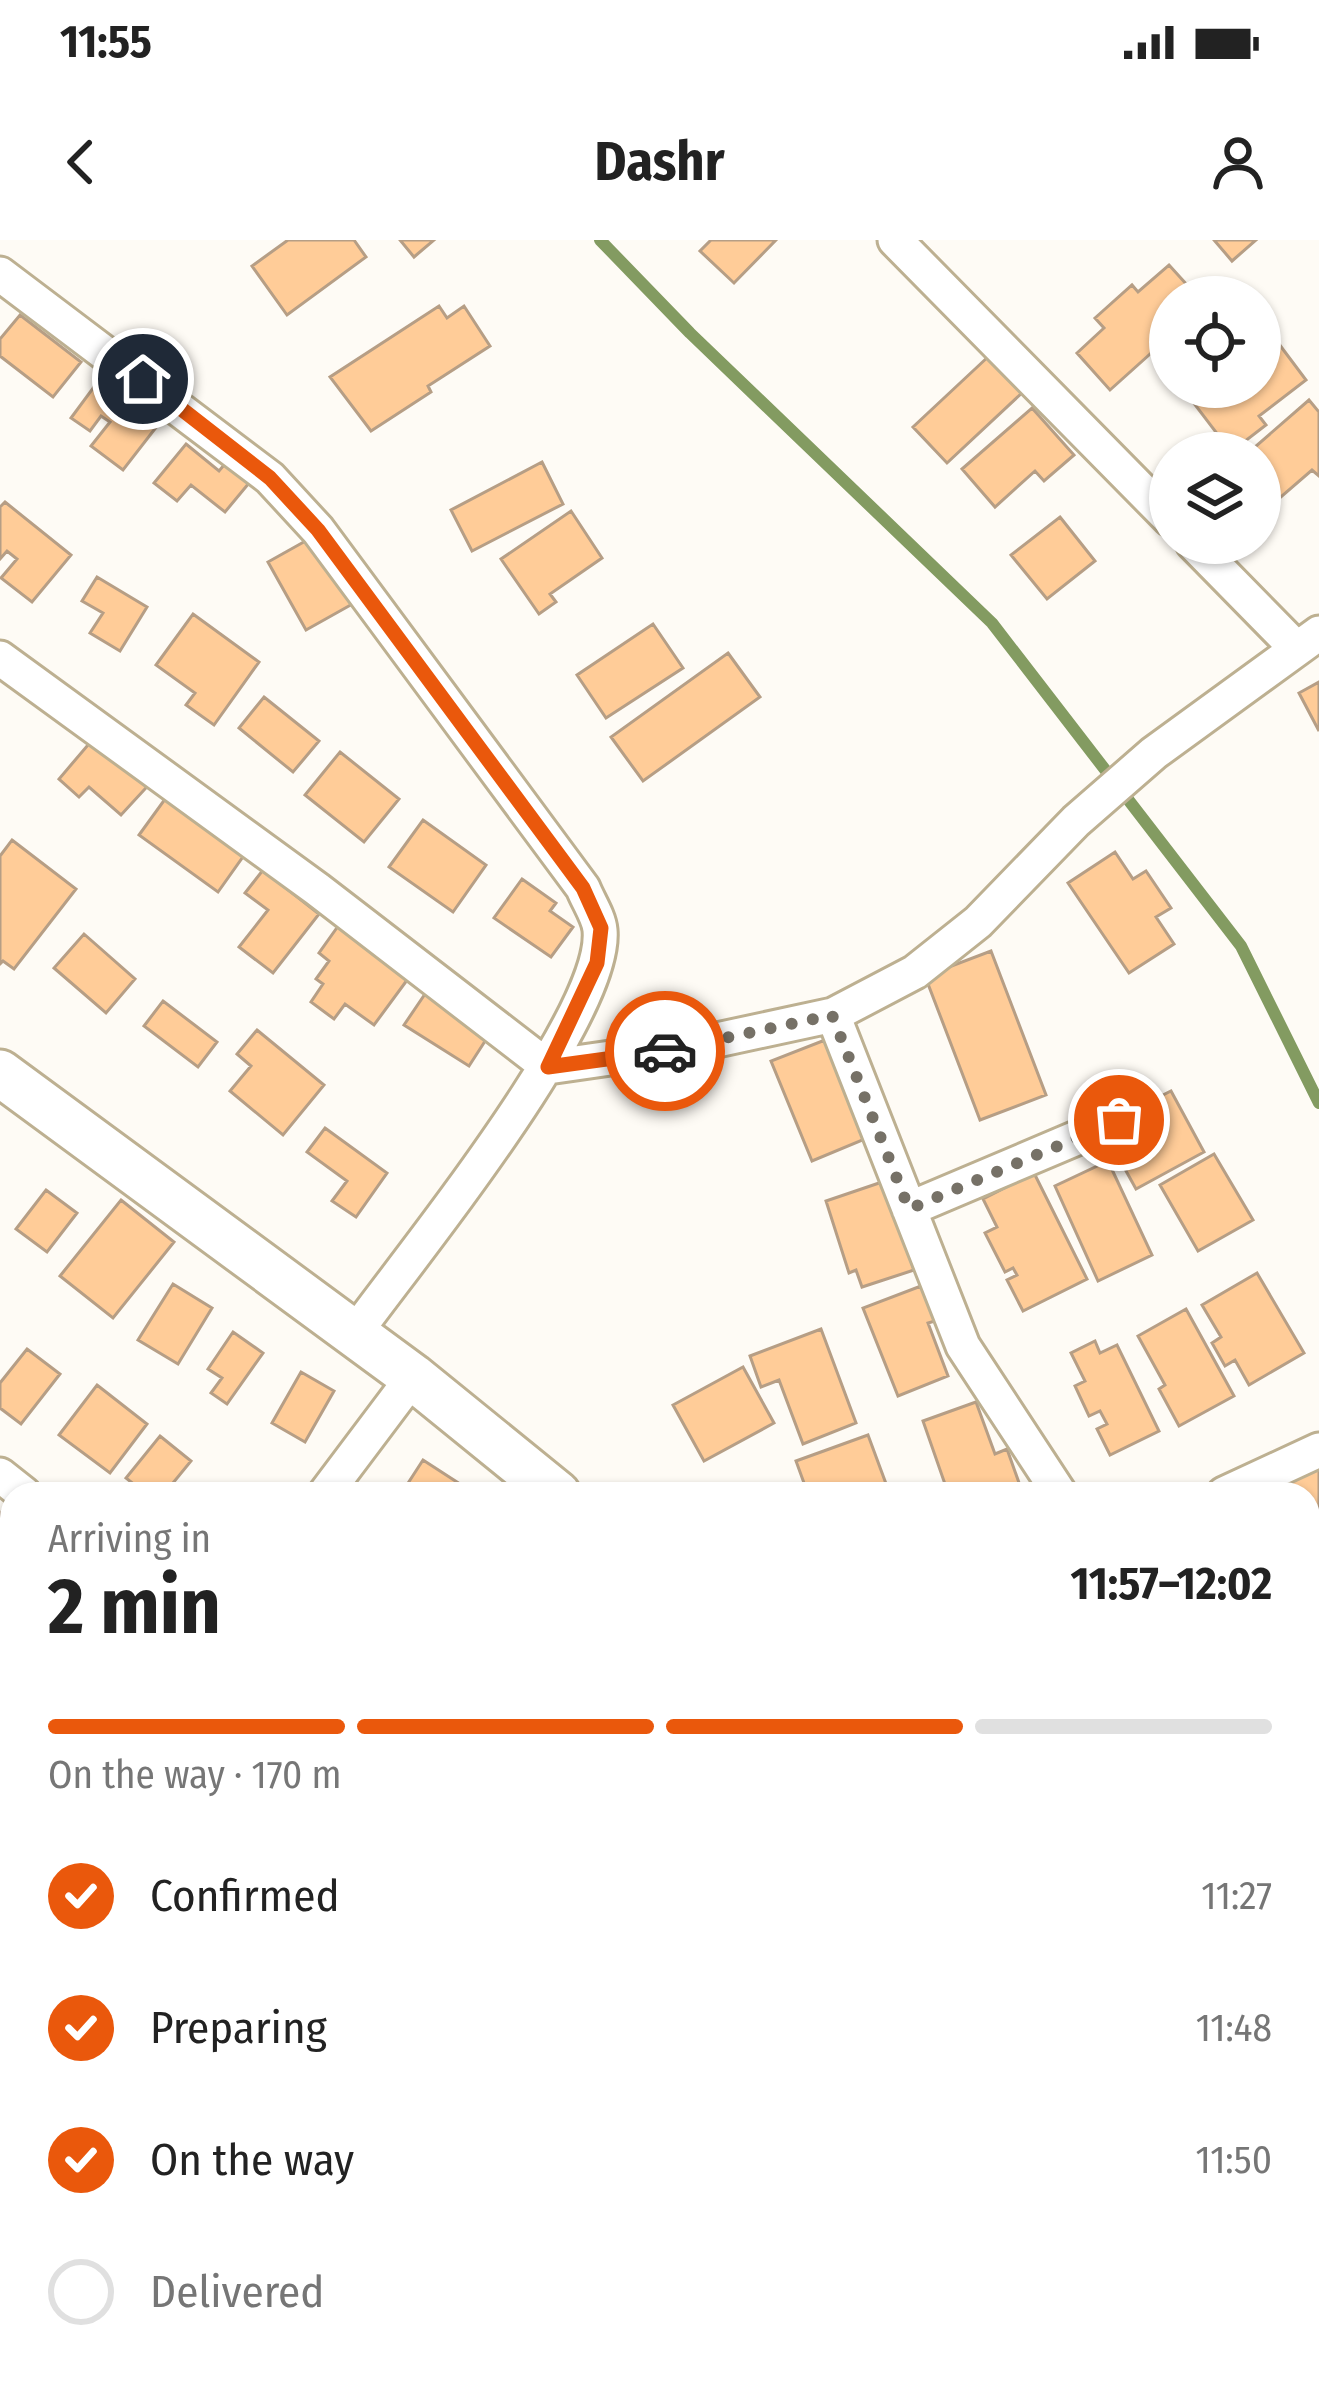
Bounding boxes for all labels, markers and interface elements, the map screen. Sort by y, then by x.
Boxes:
text: 11:55 [60,15,152,69]
icon: back [48,129,114,195]
icon: person [1205,129,1271,195]
text: Dashr [595,130,724,194]
map controls [1149,276,1281,564]
button: locate [1149,276,1281,408]
pin [92,328,194,430]
icon: home [110,346,176,412]
button: layers [1149,432,1281,564]
courier [605,991,725,1111]
icon: car [632,1018,698,1084]
pin [1068,1069,1170,1171]
icon: bag [1086,1087,1152,1153]
text: Arriving in [48,1516,211,1562]
text: 11:57–12:02 [1070,1557,1272,1611]
text: 2 min [48,1560,221,1654]
text: On the way · 170 m [48,1752,342,1798]
icon: check [48,1863,114,1929]
text: Confirmed [150,1869,340,1923]
text: 11:27 [1201,1873,1272,1919]
icon: check [48,1995,114,2061]
text: Preparing [150,2001,327,2055]
text: 11:48 [1196,2005,1272,2051]
icon: check [48,2127,114,2193]
text: On the way [150,2133,354,2187]
text: 11:50 [1195,2137,1272,2183]
text: Delivered [150,2265,324,2319]

